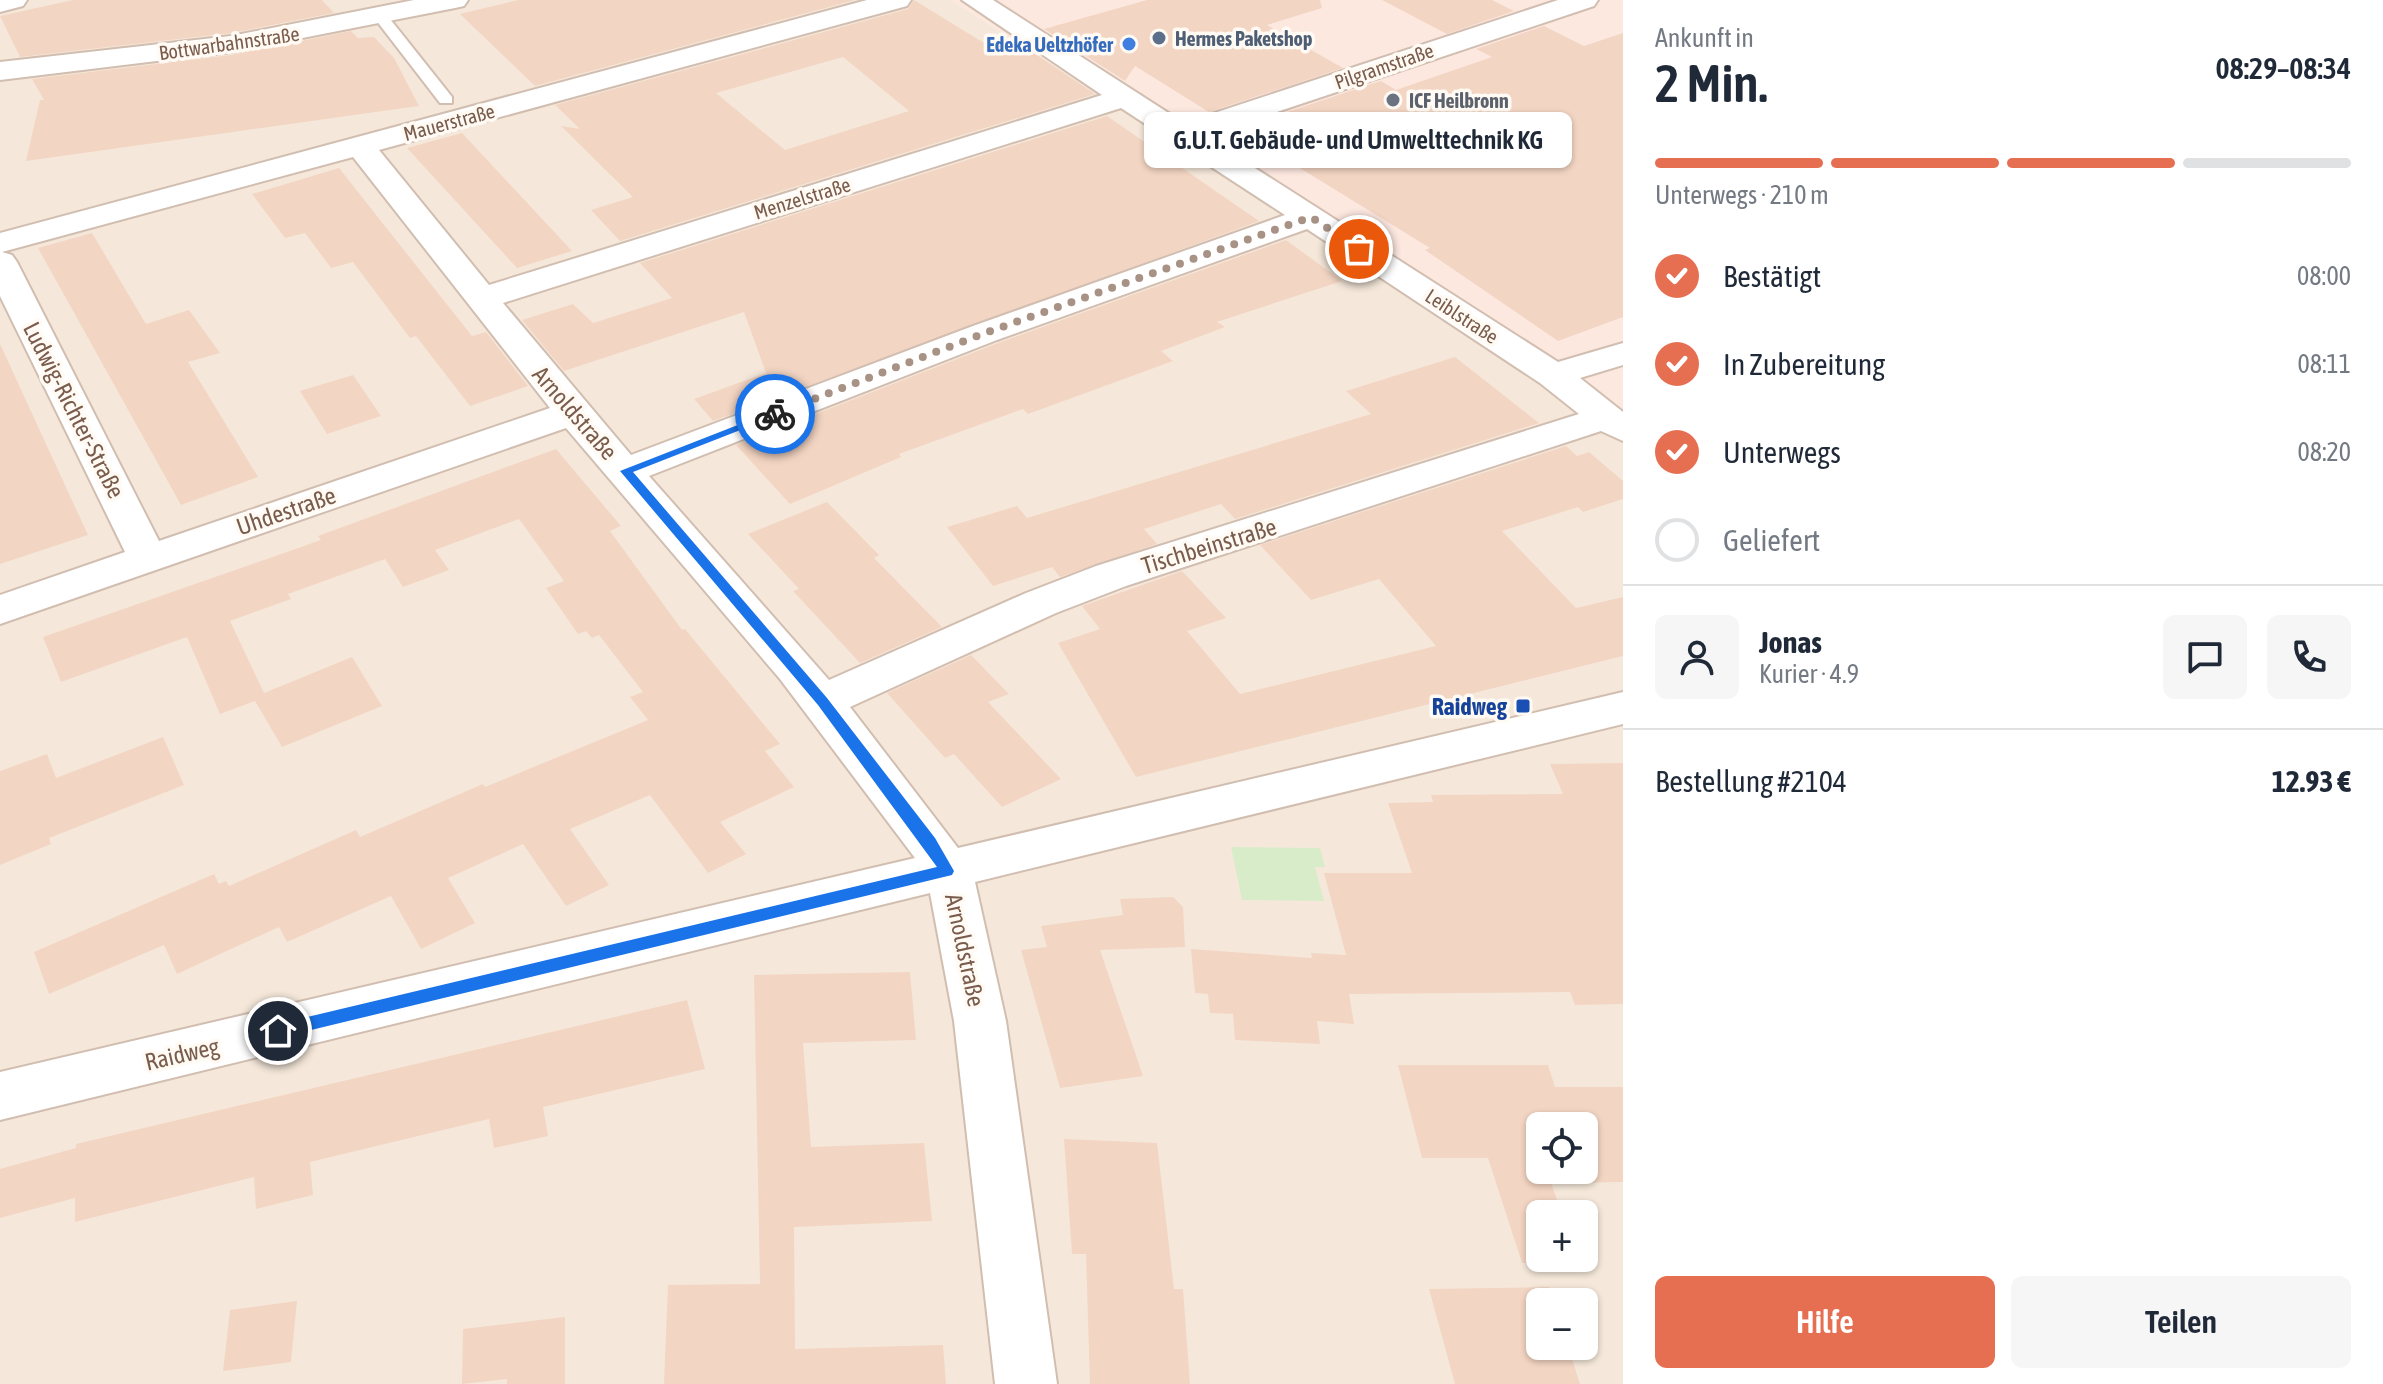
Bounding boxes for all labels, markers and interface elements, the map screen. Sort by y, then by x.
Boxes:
street label: Bottwarbahnstraße [157,22,301,64]
text: Ankunft in [1655,23,1754,53]
place label: Hermes Paketshop [1175,27,1312,50]
marker: Hermes Paketshop [1150,29,1168,47]
place label: Edeka Ueltzhöfer [986,33,1114,56]
marker: Edeka Ueltzhöfer [1120,35,1138,53]
street label: Pilgramstraße [1332,38,1436,94]
text: 08:29–08:34 [2216,51,2351,85]
text: 2 Min. [1655,53,1768,113]
place label: ICF Heilbronn [1409,89,1509,112]
marker: ICF Heilbronn [1384,91,1402,109]
street label: Mauerstraße [401,99,497,145]
callout: G.U.T. Gebäude- und Umwelttechnik KG [1145,113,1573,169]
text: G.U.T. Gebäude- und Umwelttechnik KG [1173,125,1543,155]
street label: Menzelstraße [751,172,853,224]
text: Unterwegs · 210 m [1655,180,1829,210]
pin [1325,215,1393,283]
icon: bag [1337,227,1381,271]
icon: check [1655,254,1699,298]
text: Bestätigt [1723,259,1821,293]
text: 08:00 [2297,261,2351,291]
street label: Leiblstraße [1421,284,1503,348]
street label: Ludwig-Richter-Straße [18,317,130,503]
icon: check [1655,342,1699,386]
text: In Zubereitung [1723,347,1885,381]
text: 08:11 [2297,349,2351,379]
street label: Arnoldstraße [527,361,623,465]
courier [735,374,815,454]
icon: bike [753,392,797,436]
icon: check [1655,430,1699,474]
text: Unterwegs [1723,435,1841,469]
text: 08:20 [2297,437,2351,467]
street label: Uhdestraße [233,481,339,541]
street label: Tischbeinstraße [1138,513,1280,579]
text: Geliefert [1723,523,1820,557]
button: person [1655,615,1739,699]
button: chat [2163,615,2247,699]
button: phone [2267,615,2351,699]
text: Jonas [1759,625,1822,659]
text: Kurier · 4.9 [1759,659,1859,689]
place label: Raidweg [1432,693,1508,720]
marker: Raidweg [1514,697,1532,715]
text: Bestellung #2104 [1655,764,1847,798]
text: 12.93 € [2272,764,2351,798]
street label: Arnoldstraße [940,891,990,1009]
pin [244,997,312,1065]
icon: home [256,1009,300,1053]
street label: Raidweg [142,1032,222,1076]
map controls [1526,1112,1598,1360]
button: locate [1526,1112,1598,1184]
button: + [1526,1200,1598,1272]
button: Hilfe [1655,1276,1995,1368]
button: Teilen [2011,1276,2351,1368]
button: − [1526,1288,1598,1360]

